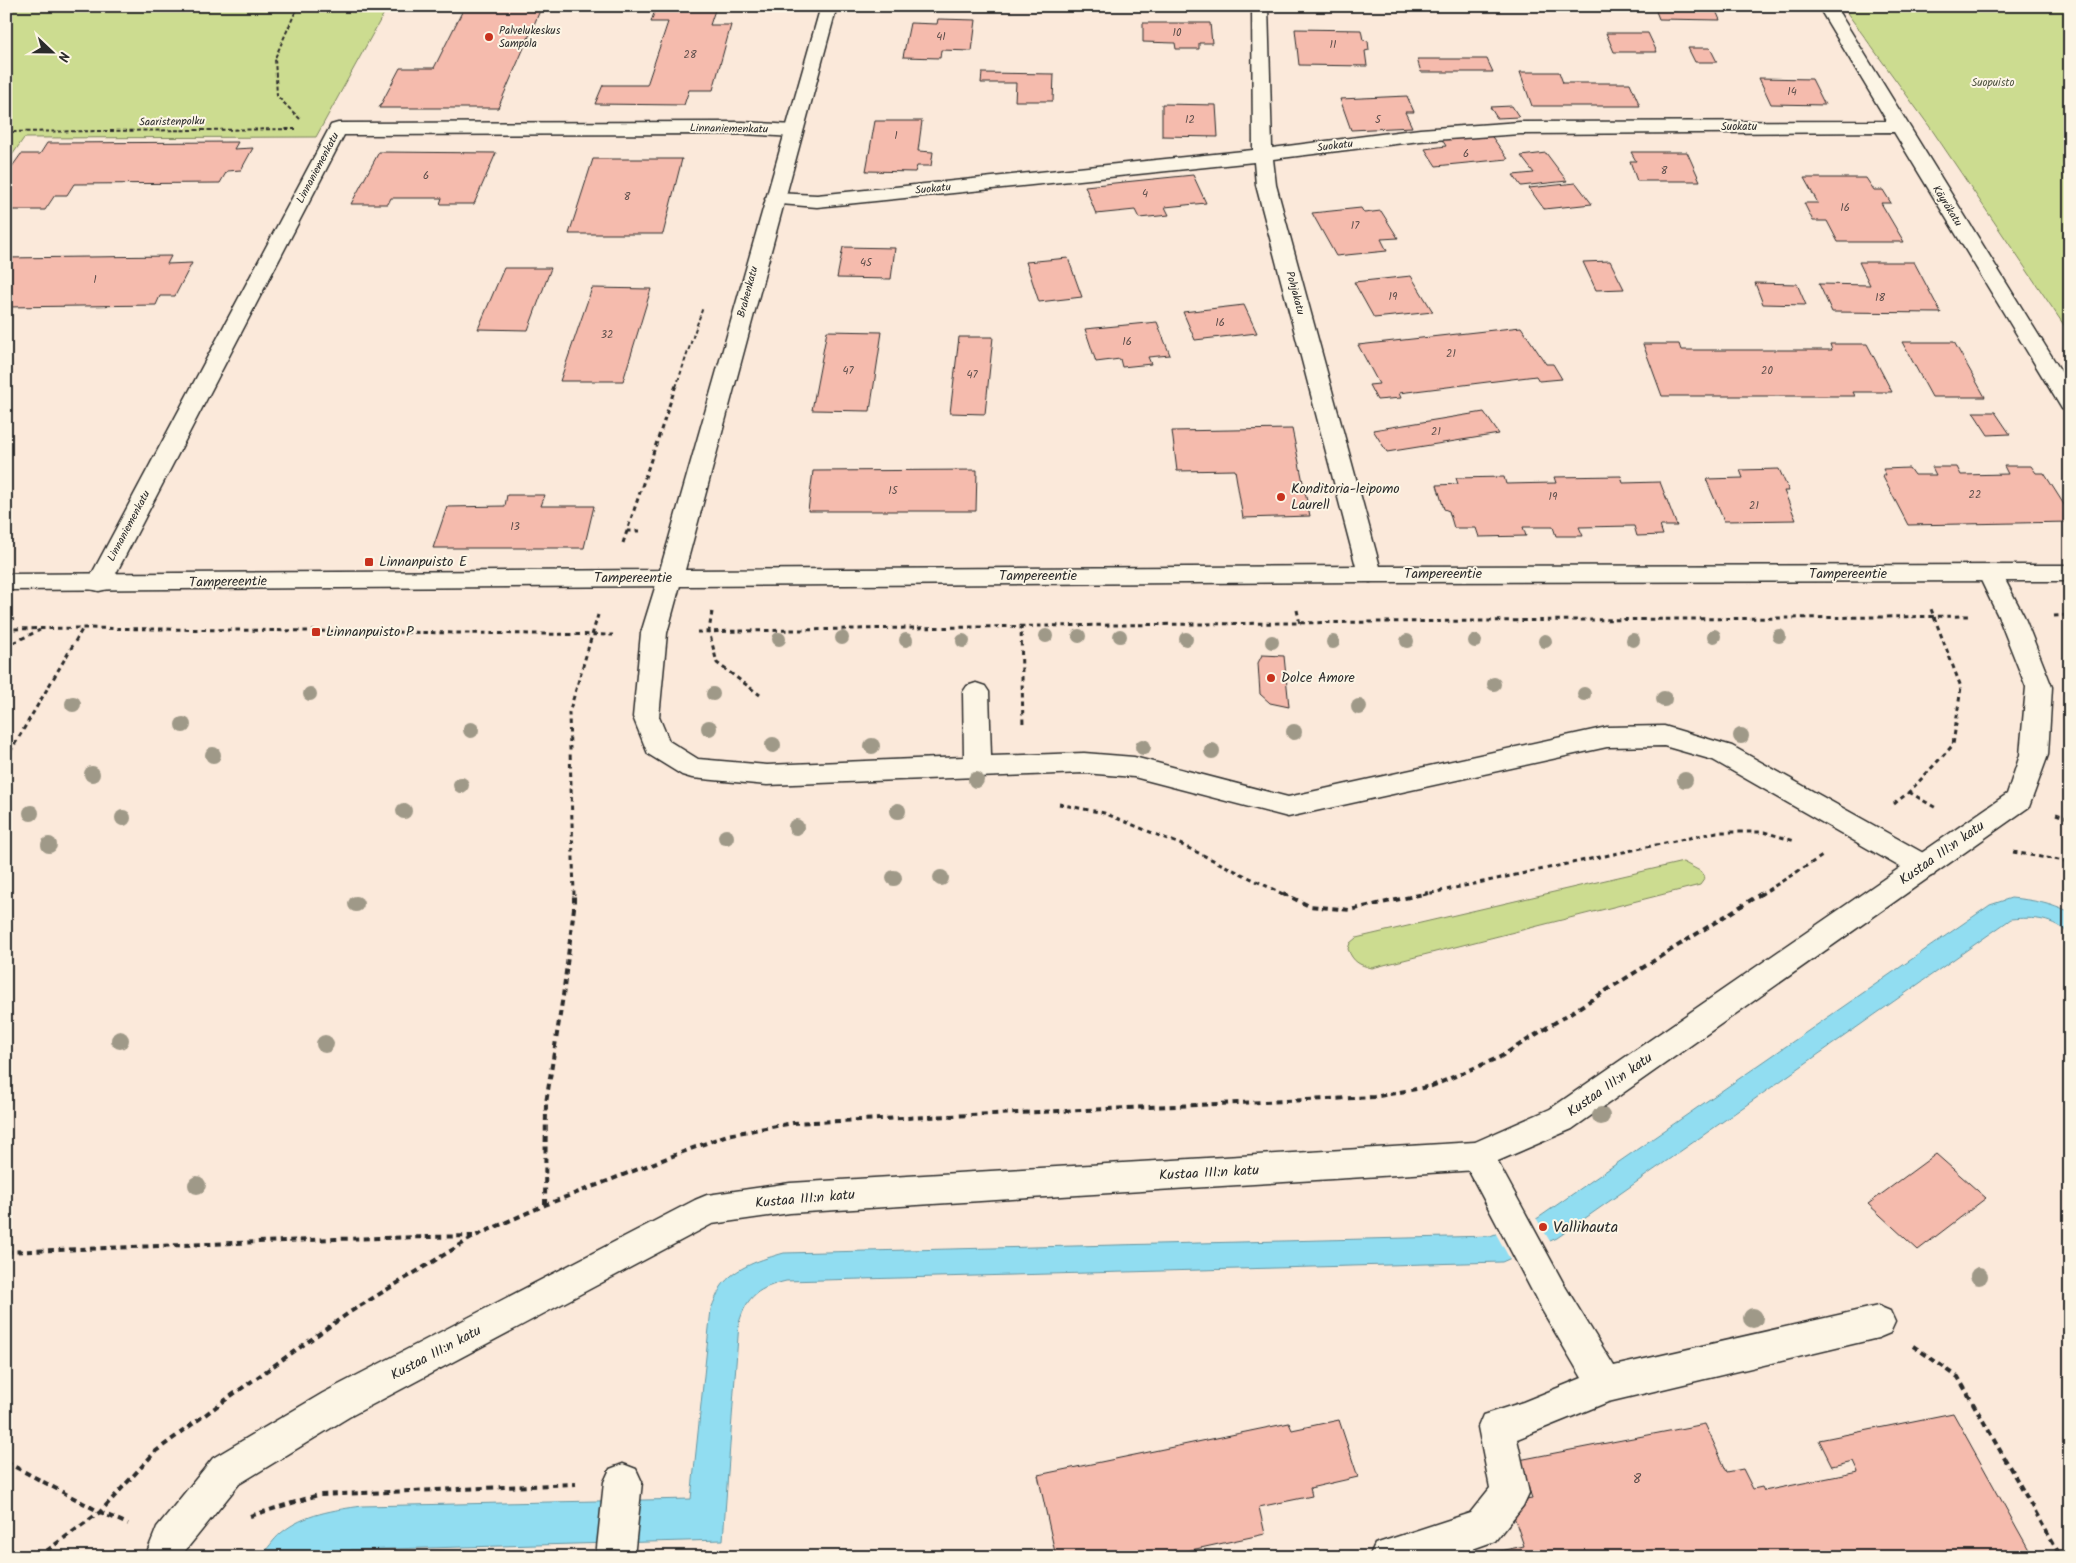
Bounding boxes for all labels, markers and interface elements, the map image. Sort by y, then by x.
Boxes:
place label: Palvelukeskus Sampola [499,22,561,53]
house number: 10 [1173,24,1182,42]
north arrow [28,28,78,78]
house number: 41 [936,28,946,46]
marker: Palvelukeskus Sampola [483,31,495,43]
house number: 11 [1330,36,1336,54]
house number: 28 [683,46,697,64]
text: N [51,48,75,65]
park label: Suopuisto [1971,74,2015,92]
house number: 14 [1787,83,1797,101]
house number: 12 [1185,111,1195,129]
house number: 5 [1375,111,1382,129]
street label: Saaristenpolku [139,112,206,132]
street label: Suokatu [1721,118,1758,136]
street label: Linnaniemenkatu [690,119,769,139]
house number: 1 [894,127,898,145]
street label: Linnaniemenkatu [292,129,345,207]
street label: Suokatu [1316,135,1355,157]
house number: 6 [1463,145,1469,163]
house number: 8 [1661,162,1668,180]
house number: 6 [423,167,429,185]
street label: Suokatu [914,178,953,200]
street label: Käyräkatu [1927,182,1967,231]
house number: 4 [1142,185,1148,203]
house number: 8 [624,188,631,206]
house number: 16 [1840,199,1850,217]
house number: 17 [1351,217,1360,235]
house number: 45 [860,254,873,272]
street label: Brahenkatu [733,264,764,320]
street label: Pohjakatu [1281,269,1310,318]
house number: 1 [93,271,97,289]
house number: 19 [1389,288,1398,306]
house number: 18 [1875,289,1885,307]
house number: 16 [1215,314,1225,332]
house number: 32 [601,326,613,344]
house number: 16 [1122,333,1132,351]
house number: 21 [1446,345,1456,363]
house number: 47 [842,362,854,380]
house number: 20 [1761,362,1773,380]
house number: 47 [966,366,978,384]
house number: 21 [1431,423,1441,441]
place label: Konditoria-leipomo Laurell [1291,478,1400,516]
house number: 15 [888,482,899,500]
house number: 22 [1969,486,1981,504]
street label: Linnaniemenkatu [103,487,156,565]
house number: 19 [1549,488,1558,506]
marker: Konditoria-leipomo Laurell [1275,491,1287,503]
house number: 21 [1749,497,1759,515]
house number: 13 [510,518,520,536]
place label: Linnanpuisto E [379,551,468,573]
marker: Linnanpuisto E [363,556,375,568]
street label: Tampereentie [1404,563,1483,585]
street label: Tampereentie [1809,563,1888,585]
street label: Tampereentie [999,565,1078,587]
street label: Tampereentie [594,567,673,589]
street label: Tampereentie [189,570,268,594]
place label: Linnanpuisto P [326,621,414,643]
marker: Linnanpuisto P [310,626,322,638]
place label: Dolce Amore [1281,667,1356,689]
marker: Dolce Amore [1265,672,1277,684]
street label: Kustaa III:n katu [1895,815,1989,891]
street label: Kustaa III:n katu [1563,1047,1657,1123]
street label: Kustaa III:n katu [1159,1159,1260,1187]
street label: Kustaa III:n katu [754,1184,856,1214]
place label: Vallihauta [1553,1215,1618,1240]
marker: Vallihauta [1537,1221,1549,1233]
street label: Kustaa III:n katu [387,1320,486,1386]
house number: 8 [1633,1468,1642,1490]

